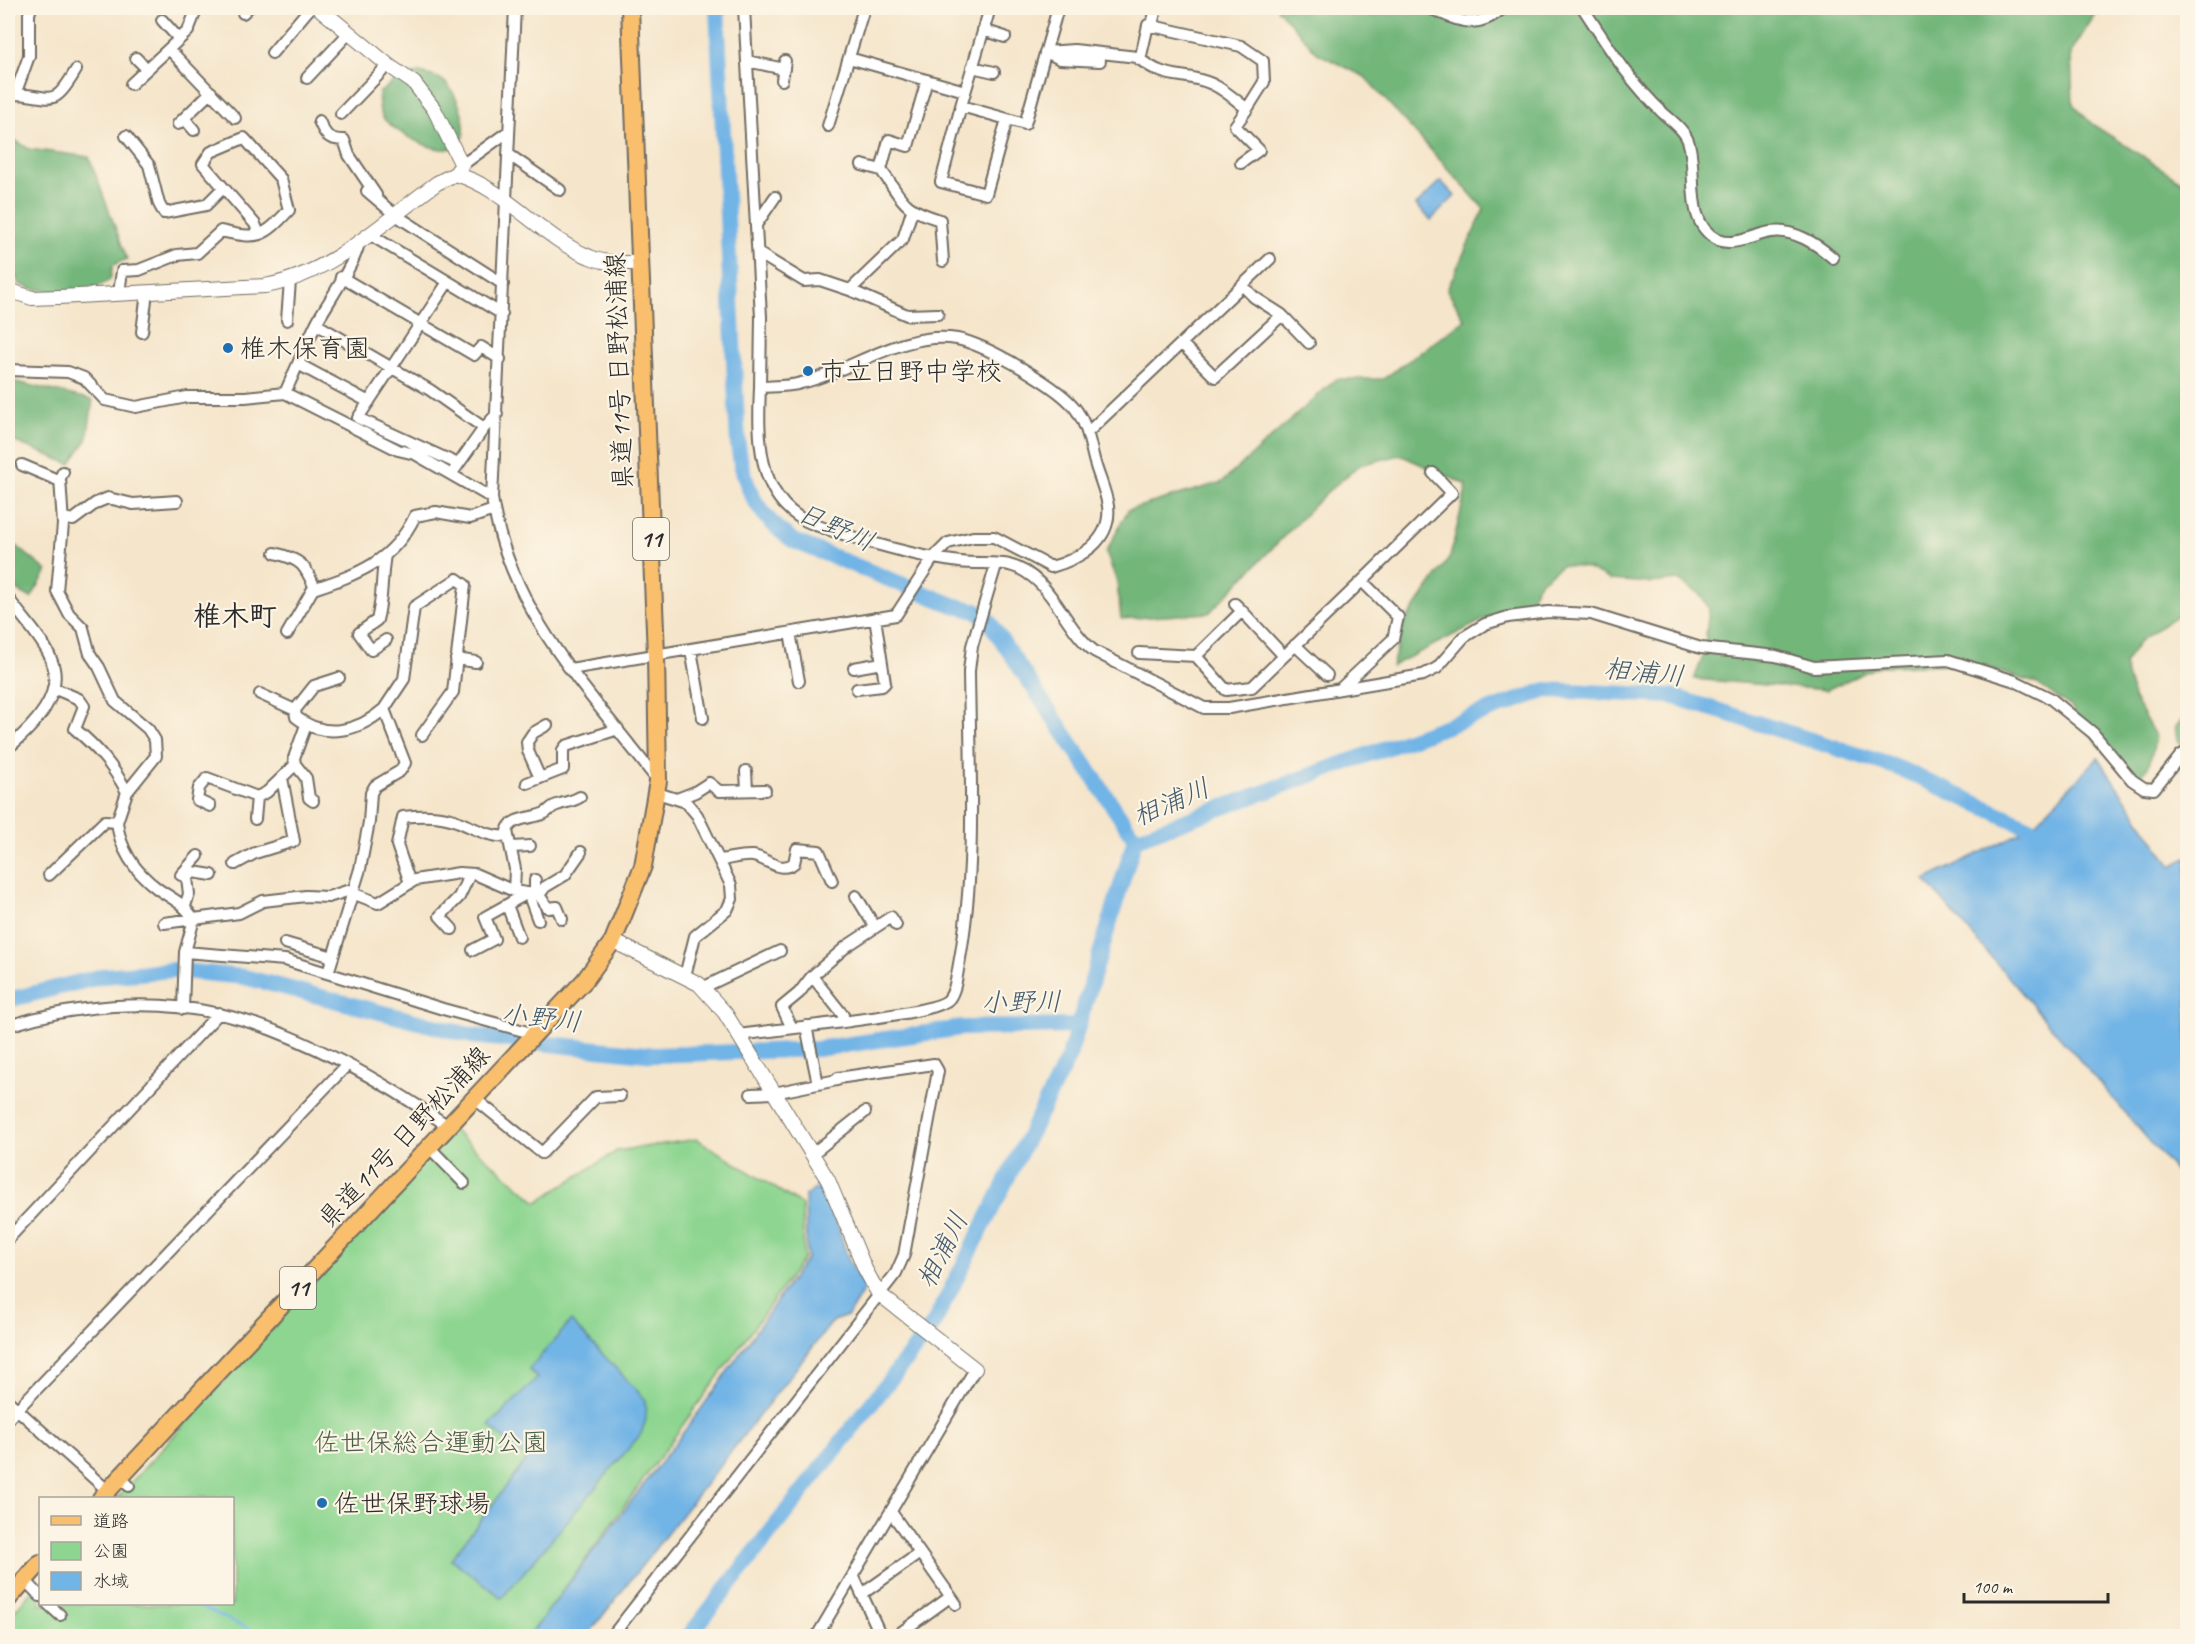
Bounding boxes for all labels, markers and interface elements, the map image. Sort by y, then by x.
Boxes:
street label: 県道11号 日野松浦線 [598,252,640,490]
place label: 椎木保育園 [240,332,370,365]
marker: 椎木保育園 [221,341,235,355]
place label: 市立日野中学校 [820,355,1002,388]
marker: 市立日野中学校 [801,364,815,378]
water label: 日野川 [792,495,880,559]
road number: 11 [633,518,669,560]
district label: 椎木町 [193,598,277,633]
water label: 相浦川 [1602,651,1686,693]
water label: 相浦川 [1127,771,1215,833]
water label: 小野川 [980,984,1062,1020]
water label: 小野川 [499,997,583,1039]
street label: 県道11号 日野松浦線 [311,1039,497,1235]
water label: 相浦川 [908,1206,976,1294]
road number: 11 [280,1267,316,1309]
park label: 佐世保総合運動公園 [314,1426,548,1459]
place label: 佐世保野球場 [334,1487,490,1520]
marker: 佐世保野球場 [315,1496,329,1510]
legend [39,1497,234,1605]
text: 道路 [93,1510,129,1532]
text: 公園 [93,1540,129,1562]
scale bar [1964,1566,2108,1604]
text: 水域 [93,1570,129,1592]
text: 100 m [1973,1576,2014,1598]

